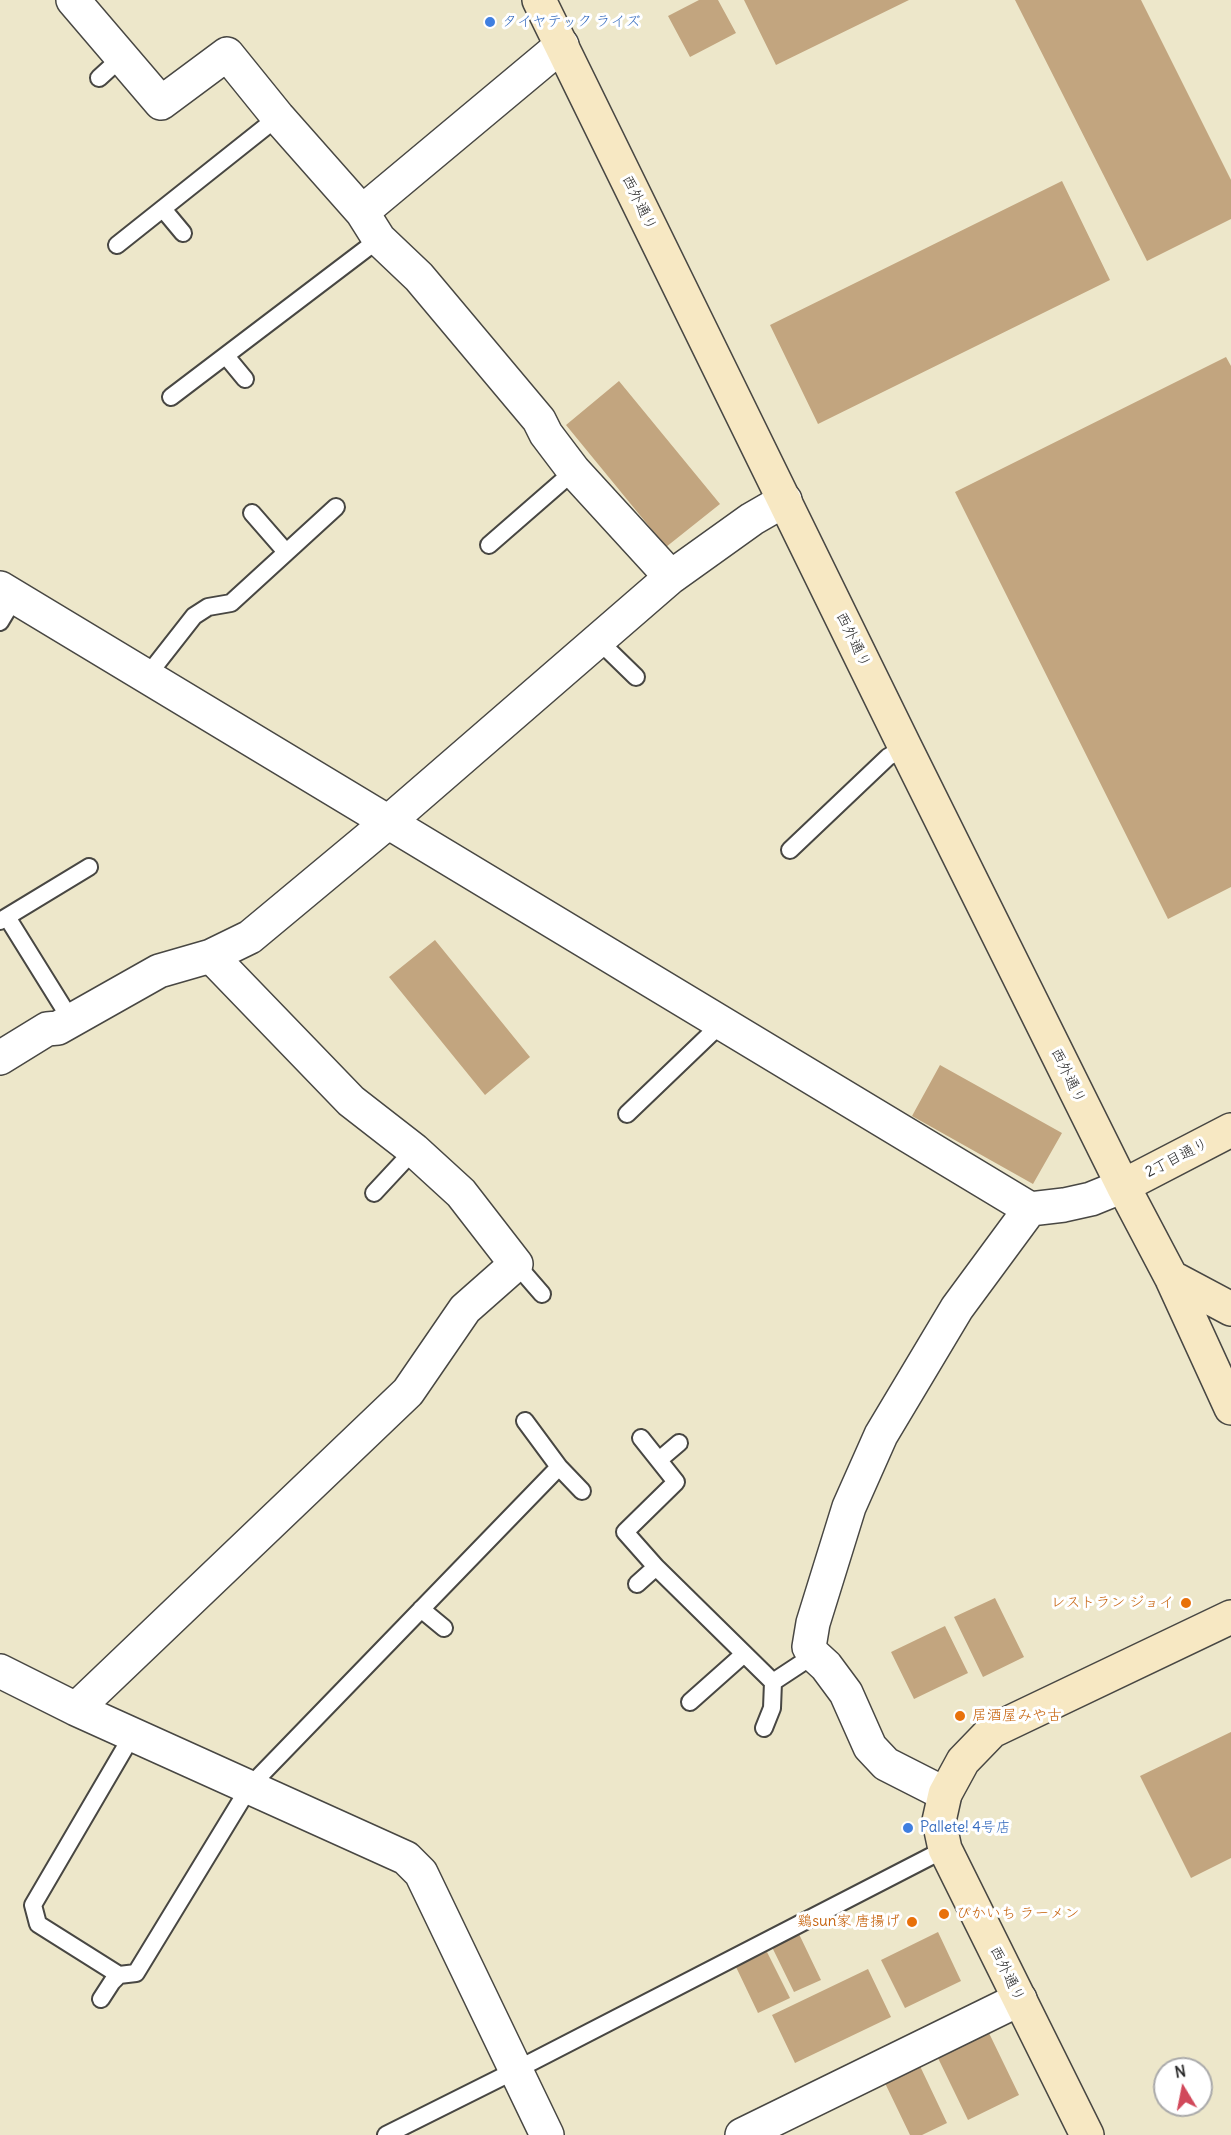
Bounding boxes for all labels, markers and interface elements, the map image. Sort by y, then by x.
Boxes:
place label: タイヤテック ライズ [502,13,641,31]
marker: タイヤテック ライズ [483,15,497,29]
street label: 西外通り [618,172,660,234]
street label: 西外通り [832,609,874,671]
street label: 西外通り [1047,1045,1089,1107]
street label: 2丁目通り [1143,1134,1211,1182]
place label: レストラン ジョイ [1050,1594,1174,1612]
marker: レストラン ジョイ [1179,1596,1193,1610]
place label: 居酒屋みや古 [972,1707,1062,1725]
marker: 居酒屋みや古 [953,1709,967,1723]
place label: Pallete! 4号店 [920,1819,1011,1837]
marker: Pallete! 4号店 [901,1821,915,1835]
place label: ぴかいち ラーメン [956,1905,1080,1923]
marker: ぴかいち ラーメン [937,1907,951,1921]
place label: 鷄sun家 唐揚げ [797,1913,900,1931]
marker: 鷄sun家 唐揚げ [905,1915,919,1929]
street label: 西外通り [986,1943,1028,2005]
north arrow [1153,2057,1213,2117]
text: N [1173,2060,1187,2082]

